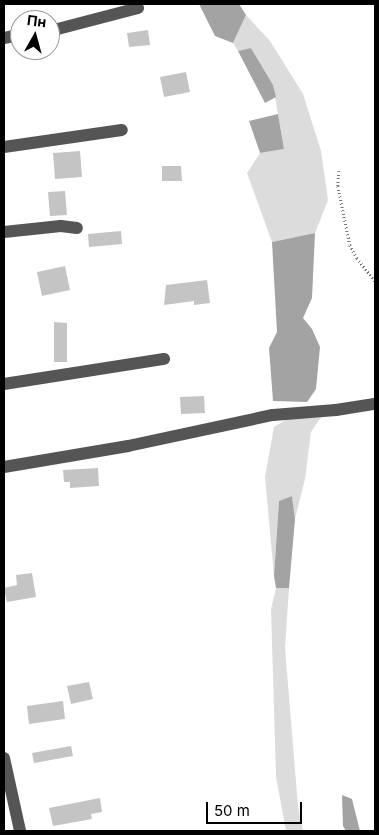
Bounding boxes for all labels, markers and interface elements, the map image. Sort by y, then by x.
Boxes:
north arrow [10,10,60,60]
text: Пн [26,11,47,30]
scale bar [209,792,305,824]
text: 50 m [214,801,250,820]

